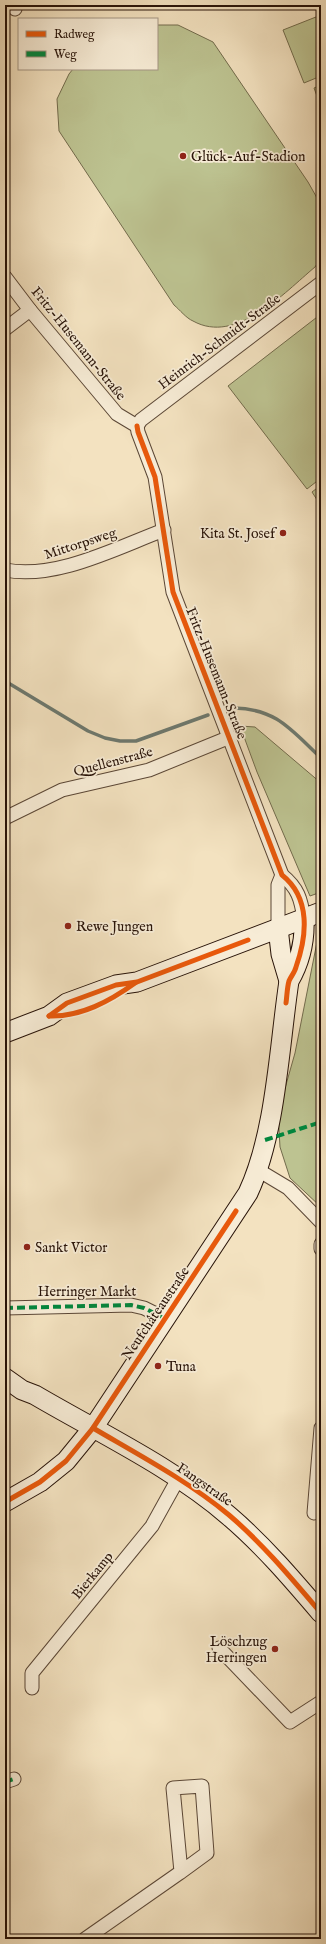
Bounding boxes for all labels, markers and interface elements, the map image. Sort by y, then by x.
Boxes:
legend [18,18,158,70]
text: Radweg [54,27,95,42]
text: Weg [54,47,77,62]
place label: Glück-Auf-Stadion [191,148,306,166]
marker: Glück-Auf-Stadion [178,151,188,161]
street label: Fritz-Husemann-Straße [27,283,130,404]
street label: Heinrich-Schmidt-Straße [155,289,285,394]
street label: Mittorpsweg [42,524,119,564]
place label: Kita St. Josef [200,525,278,543]
marker: Kita St. Josef [278,528,288,538]
street label: Fritz-Husemann-Straße [181,605,251,743]
street label: Quellenstraße [72,743,155,781]
place label: Rewe Jungen [76,918,154,936]
marker: Rewe Jungen [63,921,73,931]
place label: Sankt Victor [35,1239,107,1257]
marker: Sankt Victor [22,1242,32,1252]
street label: Neufchâteaustraße [118,1263,194,1364]
street label: Herringer Markt [38,1283,136,1301]
place label: Tuna [166,1358,197,1376]
marker: Tuna [153,1361,163,1371]
street label: Fangstraße [173,1459,236,1511]
street label: Bierkamp [68,1548,118,1603]
place label: Löschzug Herringen [206,1633,268,1667]
marker: Löschzug Herringen [270,1644,280,1654]

